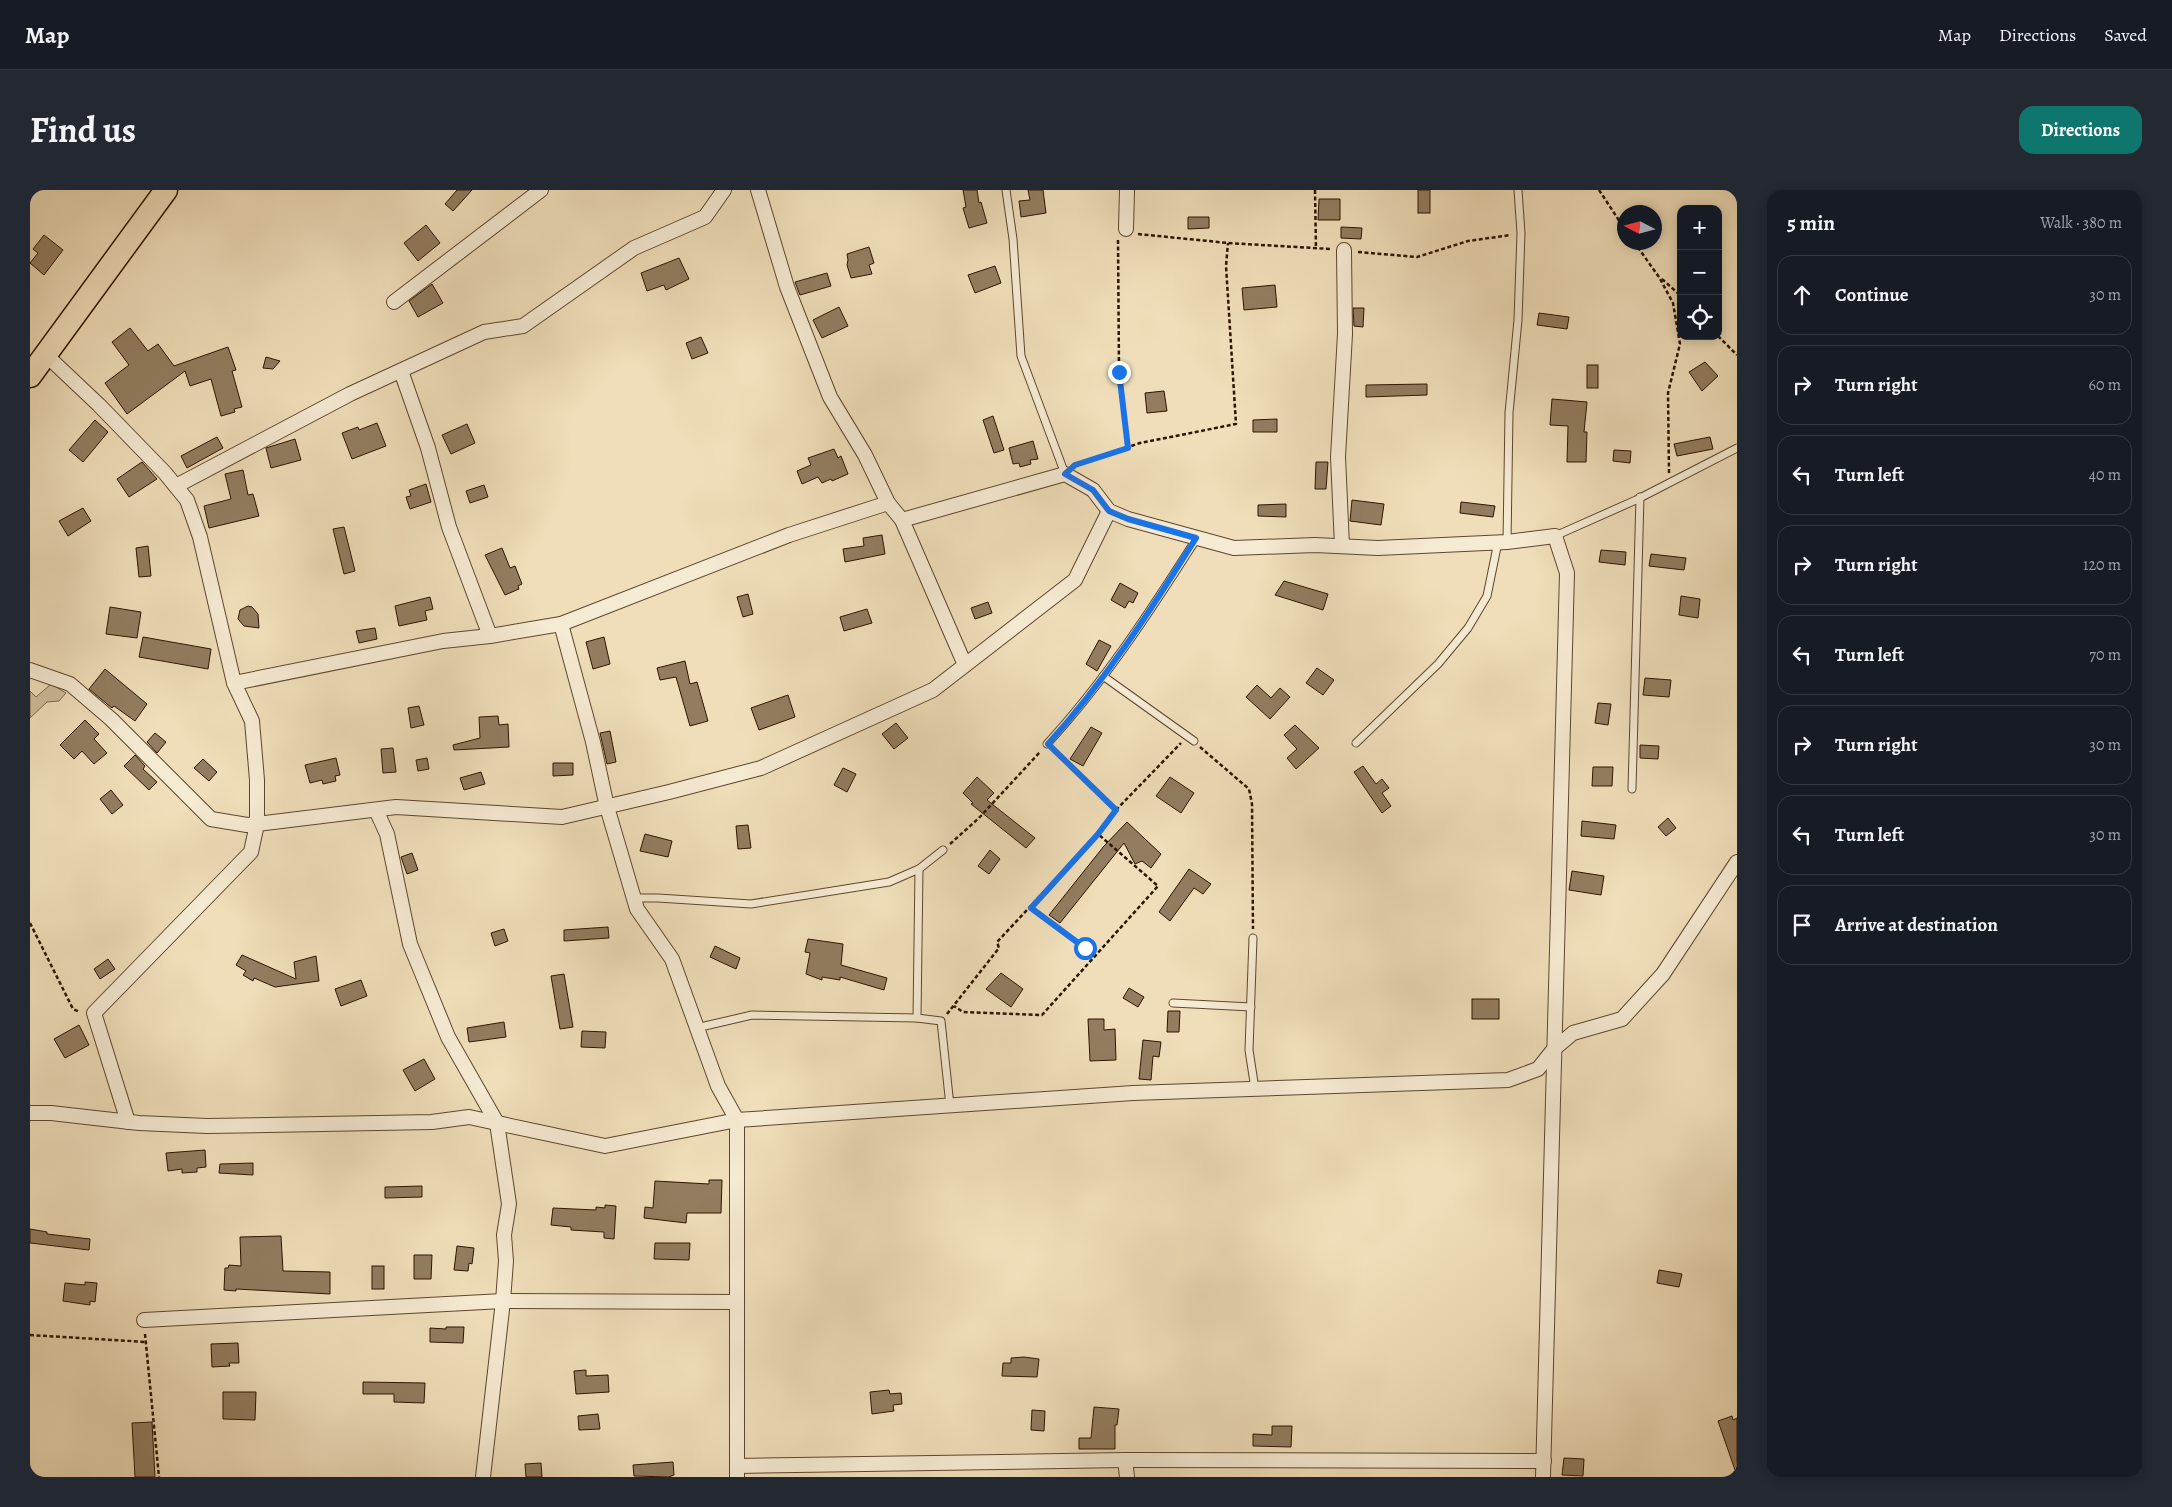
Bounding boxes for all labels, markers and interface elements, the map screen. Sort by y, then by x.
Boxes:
text: Map [25,19,69,51]
text: Map [1938,23,1971,47]
text: Directions [1999,23,2076,47]
text: Saved [2104,23,2147,47]
text: Find us [30,106,136,154]
button: Directions [2019,106,2142,154]
north arrow [1617,205,1662,250]
map controls [1677,205,1722,340]
button: + [1677,205,1722,250]
text: 5 min [1787,209,1835,237]
text: Walk · 380 m [2040,212,2122,234]
button: − [1677,250,1722,295]
icon: ahead [1788,281,1816,309]
text: Continue [1835,282,1909,308]
text: 30 m [2089,284,2121,306]
button: locate [1677,295,1722,340]
route end [1108,361,1131,384]
icon: right [1788,371,1816,399]
text: Turn right [1835,372,1917,398]
text: 60 m [2089,374,2121,396]
icon: left [1788,461,1816,489]
text: Turn left [1835,462,1904,488]
text: 40 m [2089,464,2121,486]
icon: right [1788,551,1816,579]
text: Turn right [1835,552,1917,578]
text: 120 m [2083,554,2121,576]
icon: left [1788,641,1816,669]
text: Turn left [1835,642,1904,668]
text: 70 m [2089,644,2121,666]
icon: right [1788,731,1816,759]
text: Turn right [1835,732,1917,758]
text: 30 m [2089,734,2121,756]
icon: left [1788,821,1816,849]
text: Turn left [1835,822,1904,848]
text: 30 m [2089,824,2121,846]
icon: arrive [1788,911,1816,939]
text: Arrive at destination [1835,912,1998,938]
route start [1074,937,1097,960]

